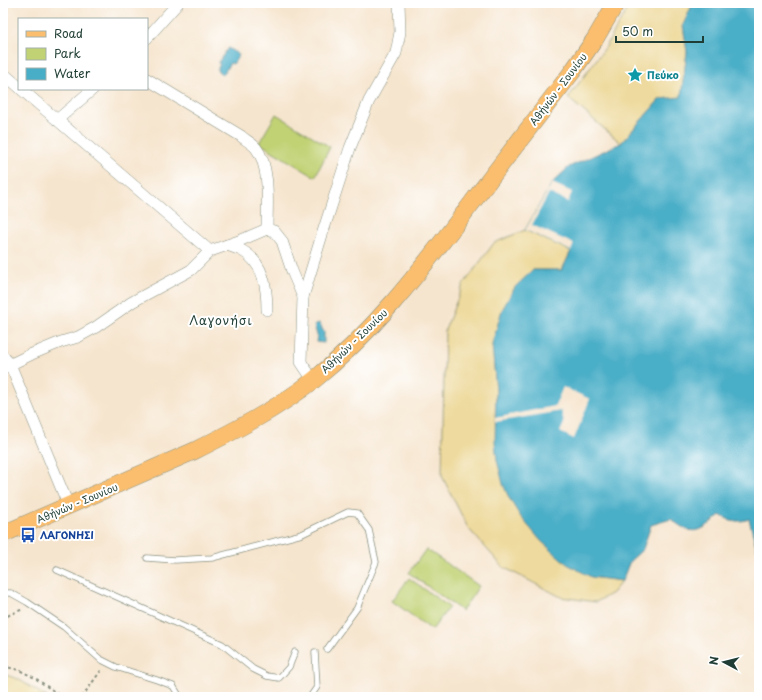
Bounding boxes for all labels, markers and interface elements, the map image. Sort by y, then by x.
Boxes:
legend [18,18,148,90]
scale bar [616,18,703,44]
text: 50 m [622,22,653,40]
text: Road [54,24,83,42]
text: Park [54,44,81,62]
street label: Αθήνών - Σουνίου [525,49,590,128]
text: Water [54,64,91,82]
place icon: Πεύκο [626,66,644,84]
place label: Πεύκο [647,67,679,82]
street label: Αθήνών - Σουνίου [317,305,390,376]
district label: Λαγονήσι [189,311,253,329]
street label: Αθήνών - Σουνίου [34,479,120,526]
bus stop icon: ΛΑΓΟΝΗΣΙ [19,526,37,544]
place label: ΛΑΓΟΝΗΣΙ [40,527,94,542]
north arrow [704,642,744,682]
text: N [705,655,723,666]

